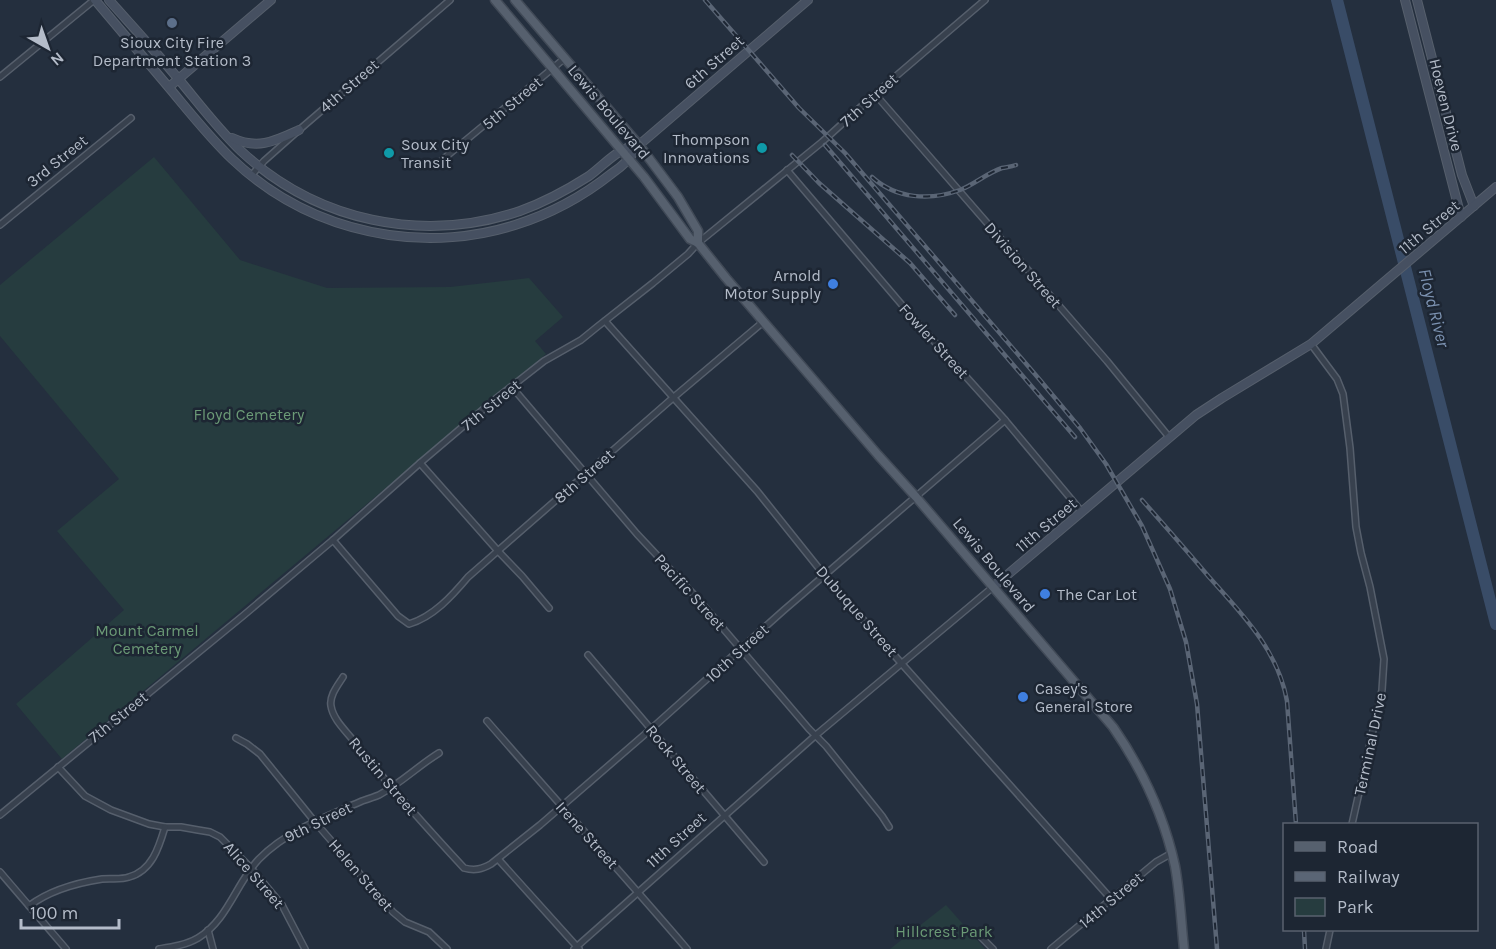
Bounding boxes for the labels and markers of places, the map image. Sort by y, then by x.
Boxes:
marker: Sioux City Fire Department Station 3 [165,16,179,30]
place label: Sioux City Fire Department Station 3 [93,33,251,70]
place label: Thompson Innovations [663,130,750,167]
place label: Soux City Transit [401,135,470,172]
marker: Thompson Innovations [755,141,769,155]
marker: Soux City Transit [382,146,396,160]
place label: Arnold Motor Supply [724,266,822,303]
marker: Arnold Motor Supply [826,277,840,291]
place label: The Car Lot [1057,585,1137,604]
marker: The Car Lot [1038,587,1052,601]
place label: Casey's General Store [1035,679,1133,716]
marker: Casey's General Store [1016,690,1030,704]

